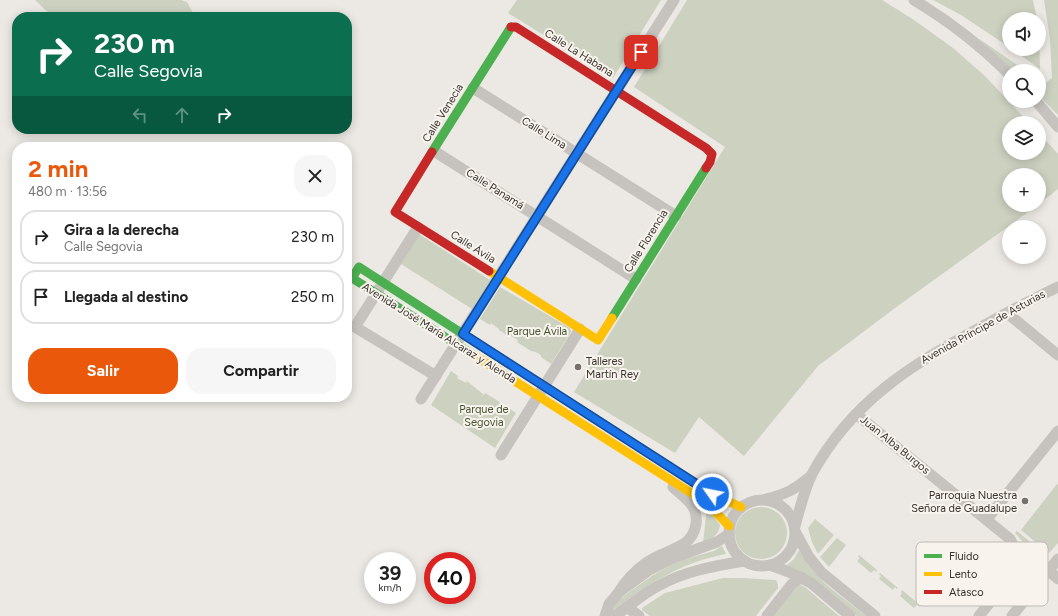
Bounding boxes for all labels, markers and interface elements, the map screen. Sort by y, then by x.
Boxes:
map controls [1002,12,1046,264]
button: sound [1002,12,1046,56]
text: 230 m [94,26,175,60]
street label: Calle La Habana [542,27,616,79]
icon: right [28,28,80,80]
pin [624,35,658,69]
icon: arrive [630,41,652,63]
text: Calle Segovia [94,60,203,82]
button: search [1002,64,1046,108]
street label: Calle Venecia [420,81,466,145]
icon: left [129,104,151,126]
icon: ahead [171,104,193,126]
icon: right [213,104,235,126]
street label: Calle Lima [519,114,569,152]
button: layers [1002,116,1046,160]
text: 2 min [28,154,88,183]
button: close [294,155,336,197]
street label: Calle Panamá [464,166,526,212]
button: + [1002,168,1046,212]
text: 480 m · 13:56 [28,184,107,199]
street label: Calle Florencia [621,207,671,275]
button: − [1002,220,1046,264]
text: Gira a la derecha [64,221,179,239]
icon: right [30,226,52,248]
text: 230 m [291,228,334,246]
street label: Calle Ávila [448,228,498,266]
text: Calle Segovia [64,239,143,254]
street label: Avenida José María Alcaraz y Alenda [360,280,518,386]
icon: arrive [30,286,52,308]
street label: Avenida Príncipe de Asturias [919,287,1047,367]
text: Llegada al destino [64,288,188,306]
text: 250 m [291,288,334,306]
park label: Parque Ávila [507,325,567,338]
button: Salir [28,348,178,394]
button: Compartir [186,348,336,394]
place label: Talleres Martín Rey [586,355,639,381]
marker: Talleres Martín Rey [573,362,583,372]
park label: Parque de Segovia [459,403,509,429]
street label: Juan Alba Burgos [858,413,932,477]
position arrow [691,473,733,515]
place label: Parroquia Nuestra Señora de Guadalupe [911,489,1017,515]
marker: Parroquia Nuestra Señora de Guadalupe [1020,496,1030,506]
legend [916,542,1048,606]
text: Fluido [949,550,979,563]
speed limit sign: 40 [424,552,476,604]
text: 39 [379,561,401,585]
text: Lento [949,568,977,581]
text: km/h [379,581,401,594]
text: Atasco [949,586,984,599]

